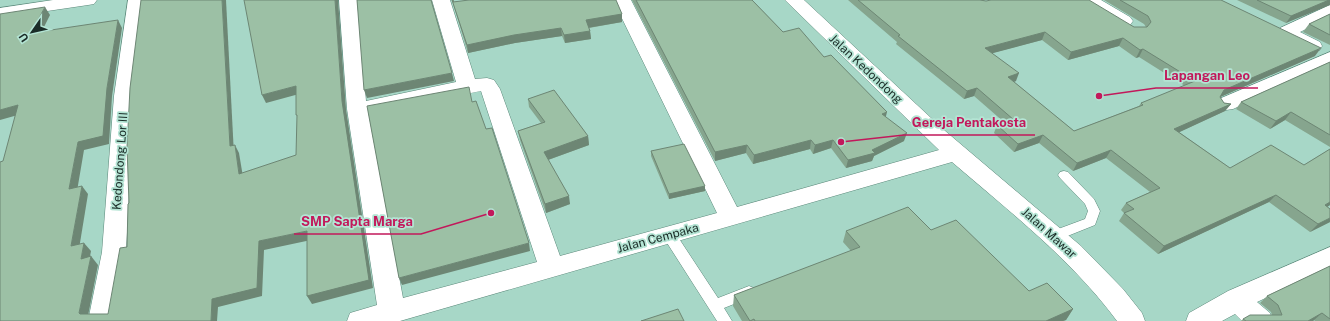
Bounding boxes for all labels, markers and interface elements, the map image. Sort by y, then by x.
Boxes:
north arrow [12,12,52,52]
text: U [16,31,31,44]
street label: Jalan Kedondong [826,31,906,107]
callout: Lapangan Leo [1156,63,1258,88]
text: Lapangan Leo [1164,68,1250,83]
callout: Gereja Pentakosta [904,110,1035,135]
street label: Kedondong Lor III [110,112,130,210]
text: Gereja Pentakosta [912,115,1026,130]
street label: Jalan Mawar [1019,205,1080,261]
callout: SMP Sapta Marga [294,209,421,234]
text: SMP Sapta Marga [301,214,413,229]
street label: Jalan Cempaka [616,220,700,256]

